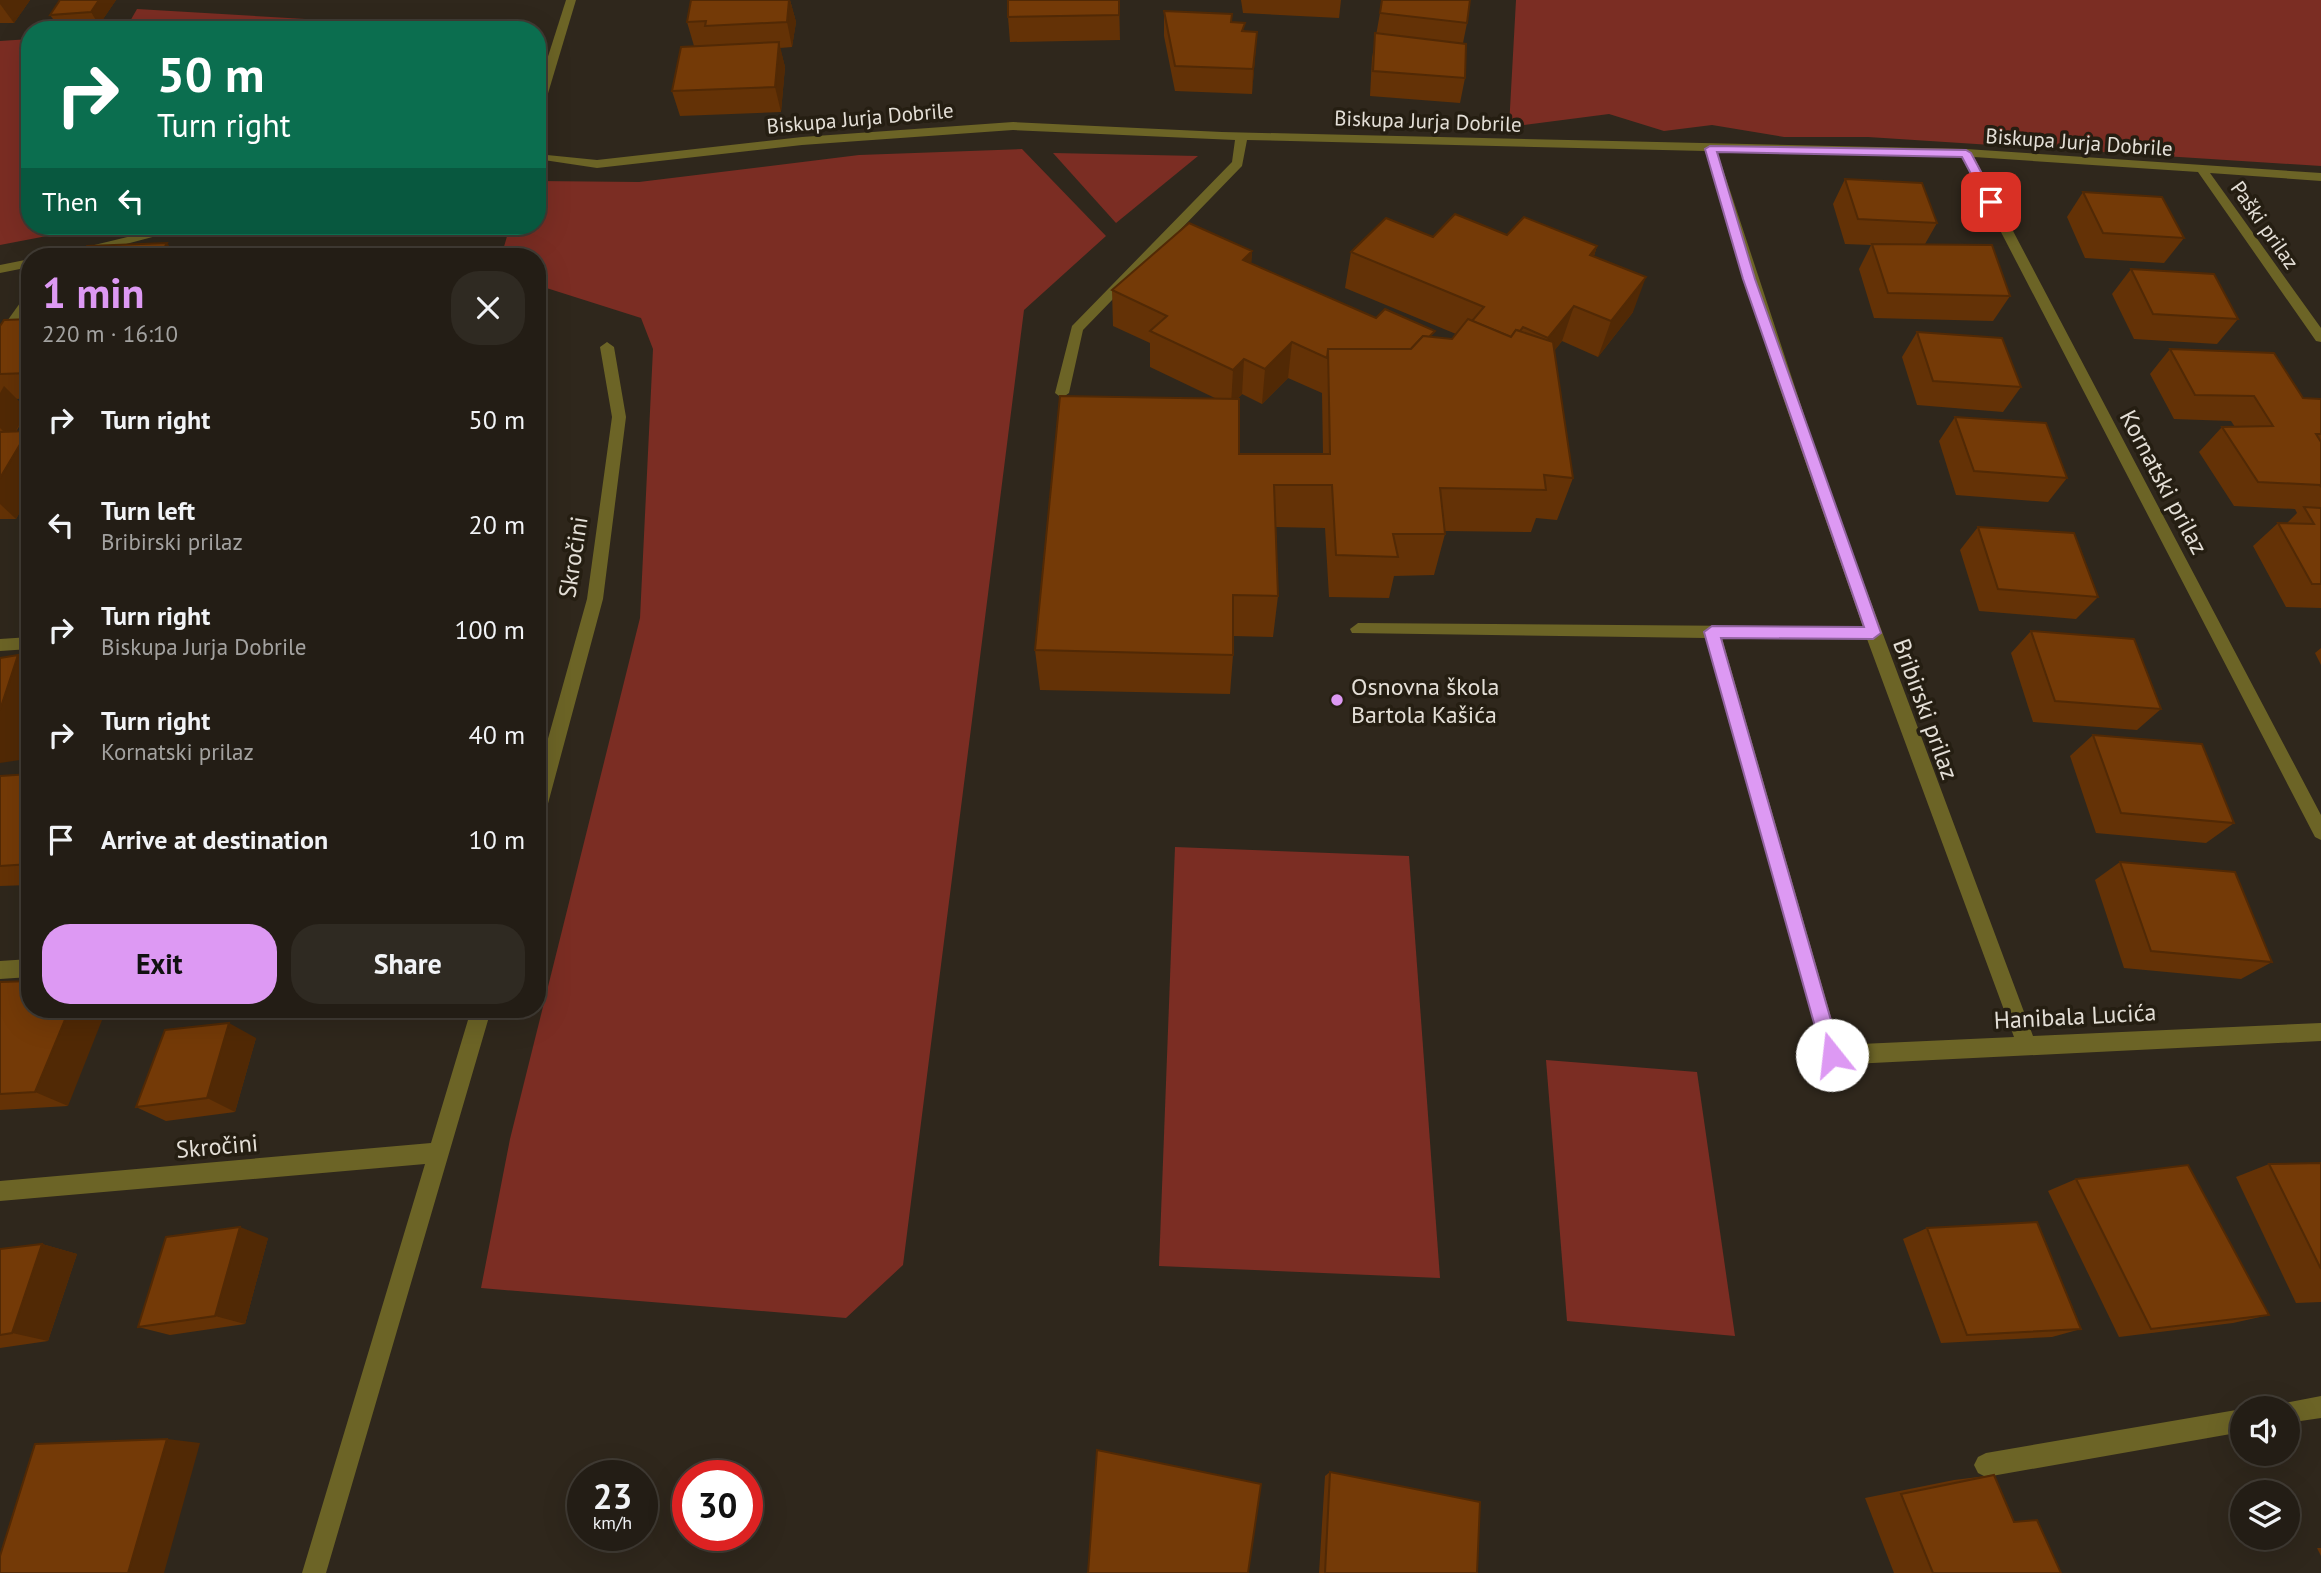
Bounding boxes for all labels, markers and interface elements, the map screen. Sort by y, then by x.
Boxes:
text: 50 m [157,42,264,106]
icon: right [42,49,133,140]
street label: Biskupa Jurja Dobrile [765,96,955,140]
text: Turn right [157,104,291,146]
street label: Biskupa Jurja Dobrile [1334,104,1522,138]
street label: Biskupa Jurja Dobrile [1984,122,2174,162]
pin [1961,172,2021,232]
street label: Paški prilaz [2225,176,2305,274]
icon: left [112,182,150,220]
icon: arrive [1972,183,2010,221]
text: Then [42,185,98,218]
text: 1 min [42,265,144,320]
button: close [451,271,525,345]
text: 220 m · 16:10 [42,319,178,348]
icon: right [42,401,80,439]
text: Turn right [101,403,210,436]
text: 50 m [469,403,525,436]
street label: Kornatski prilaz [2113,404,2215,560]
text: Turn left [101,494,195,527]
icon: left [42,506,80,544]
text: 20 m [469,508,525,541]
street label: Skročini [551,514,595,600]
text: Bribirski prilaz [101,527,243,556]
text: Turn right [101,599,210,632]
icon: right [42,611,80,649]
text: 100 m [454,613,525,646]
text: Biskupa Jurja Dobrile [101,632,306,661]
street label: Bribirski prilaz [1886,634,1966,784]
place label: Osnovna škola Bartola Kašića [1351,671,1499,730]
marker: Osnovna škola Bartola Kašića [1329,692,1345,708]
text: Turn right [101,704,210,737]
icon: right [42,716,80,754]
text: 40 m [469,718,525,751]
text: Kornatski prilaz [101,737,254,766]
icon: arrive [42,821,80,859]
text: Arrive at destination [101,823,328,856]
text: 10 m [469,823,525,856]
button: Exit [42,924,277,1004]
button: Share [291,924,525,1004]
street label: Hanibala Lucića [1993,996,2157,1036]
position arrow [1795,1018,1869,1092]
street label: Skročini [175,1127,259,1165]
map controls [2230,1396,2300,1550]
button: sound [2230,1396,2300,1466]
speed limit sign: 30 [672,1460,763,1551]
text: 23 [593,1473,632,1519]
button: layers [2230,1480,2300,1550]
text: km/h [593,1511,632,1534]

